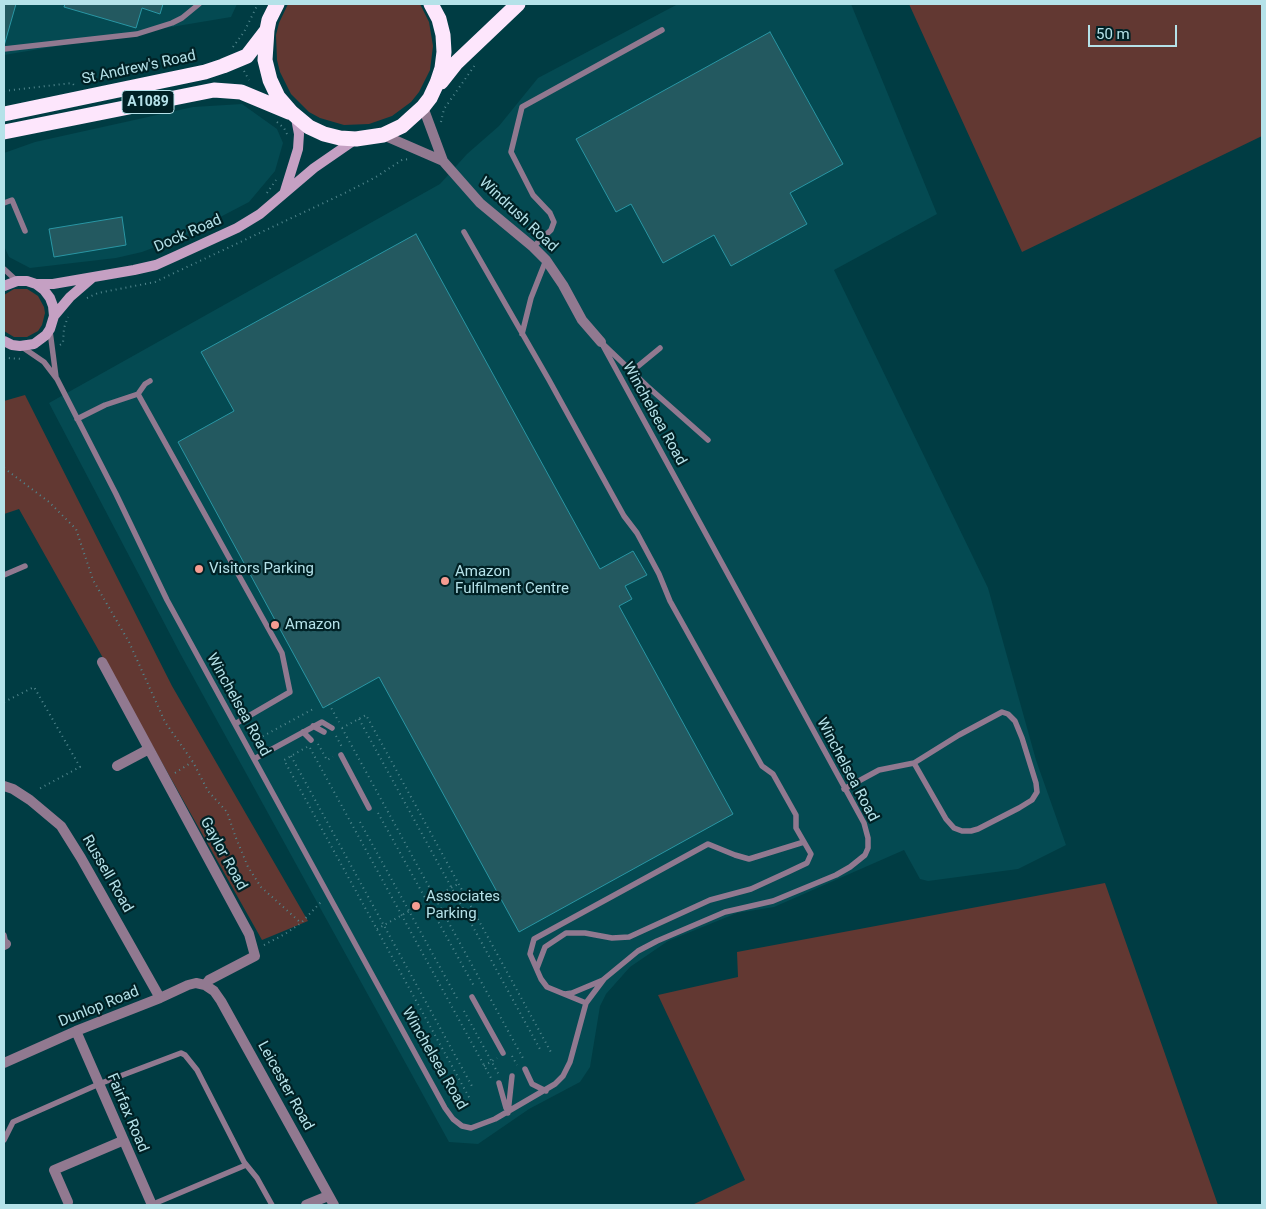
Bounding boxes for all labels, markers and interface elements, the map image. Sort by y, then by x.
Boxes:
scale bar [1091,15,1180,47]
text: 50 m [1096,25,1130,43]
street label: St Andrew's Road [80,47,198,89]
road number: A1089 [122,90,174,114]
street label: Windrush Road [475,174,561,256]
street label: Dock Road [151,211,225,257]
street label: Winchelsea Road [618,359,690,469]
place label: Visitors Parking [209,560,314,578]
marker: Visitors Parking [193,563,205,575]
place label: Amazon Fulfilment Centre [455,563,569,598]
marker: Amazon Fulfilment Centre [439,575,451,587]
place label: Amazon [285,616,340,634]
marker: Amazon [269,619,281,631]
street label: Winchelsea Road [202,650,274,760]
street label: Winchelsea Road [812,715,882,825]
street label: Gaylor Road [196,814,250,894]
street label: Russell Road [78,832,136,916]
place label: Associates Parking [426,888,500,923]
marker: Associates Parking [410,900,422,912]
street label: Dunlop Road [56,983,142,1031]
street label: Winchelsea Road [397,1005,471,1113]
street label: Leicester Road [253,1038,317,1134]
street label: Fairfax Road [102,1071,152,1155]

